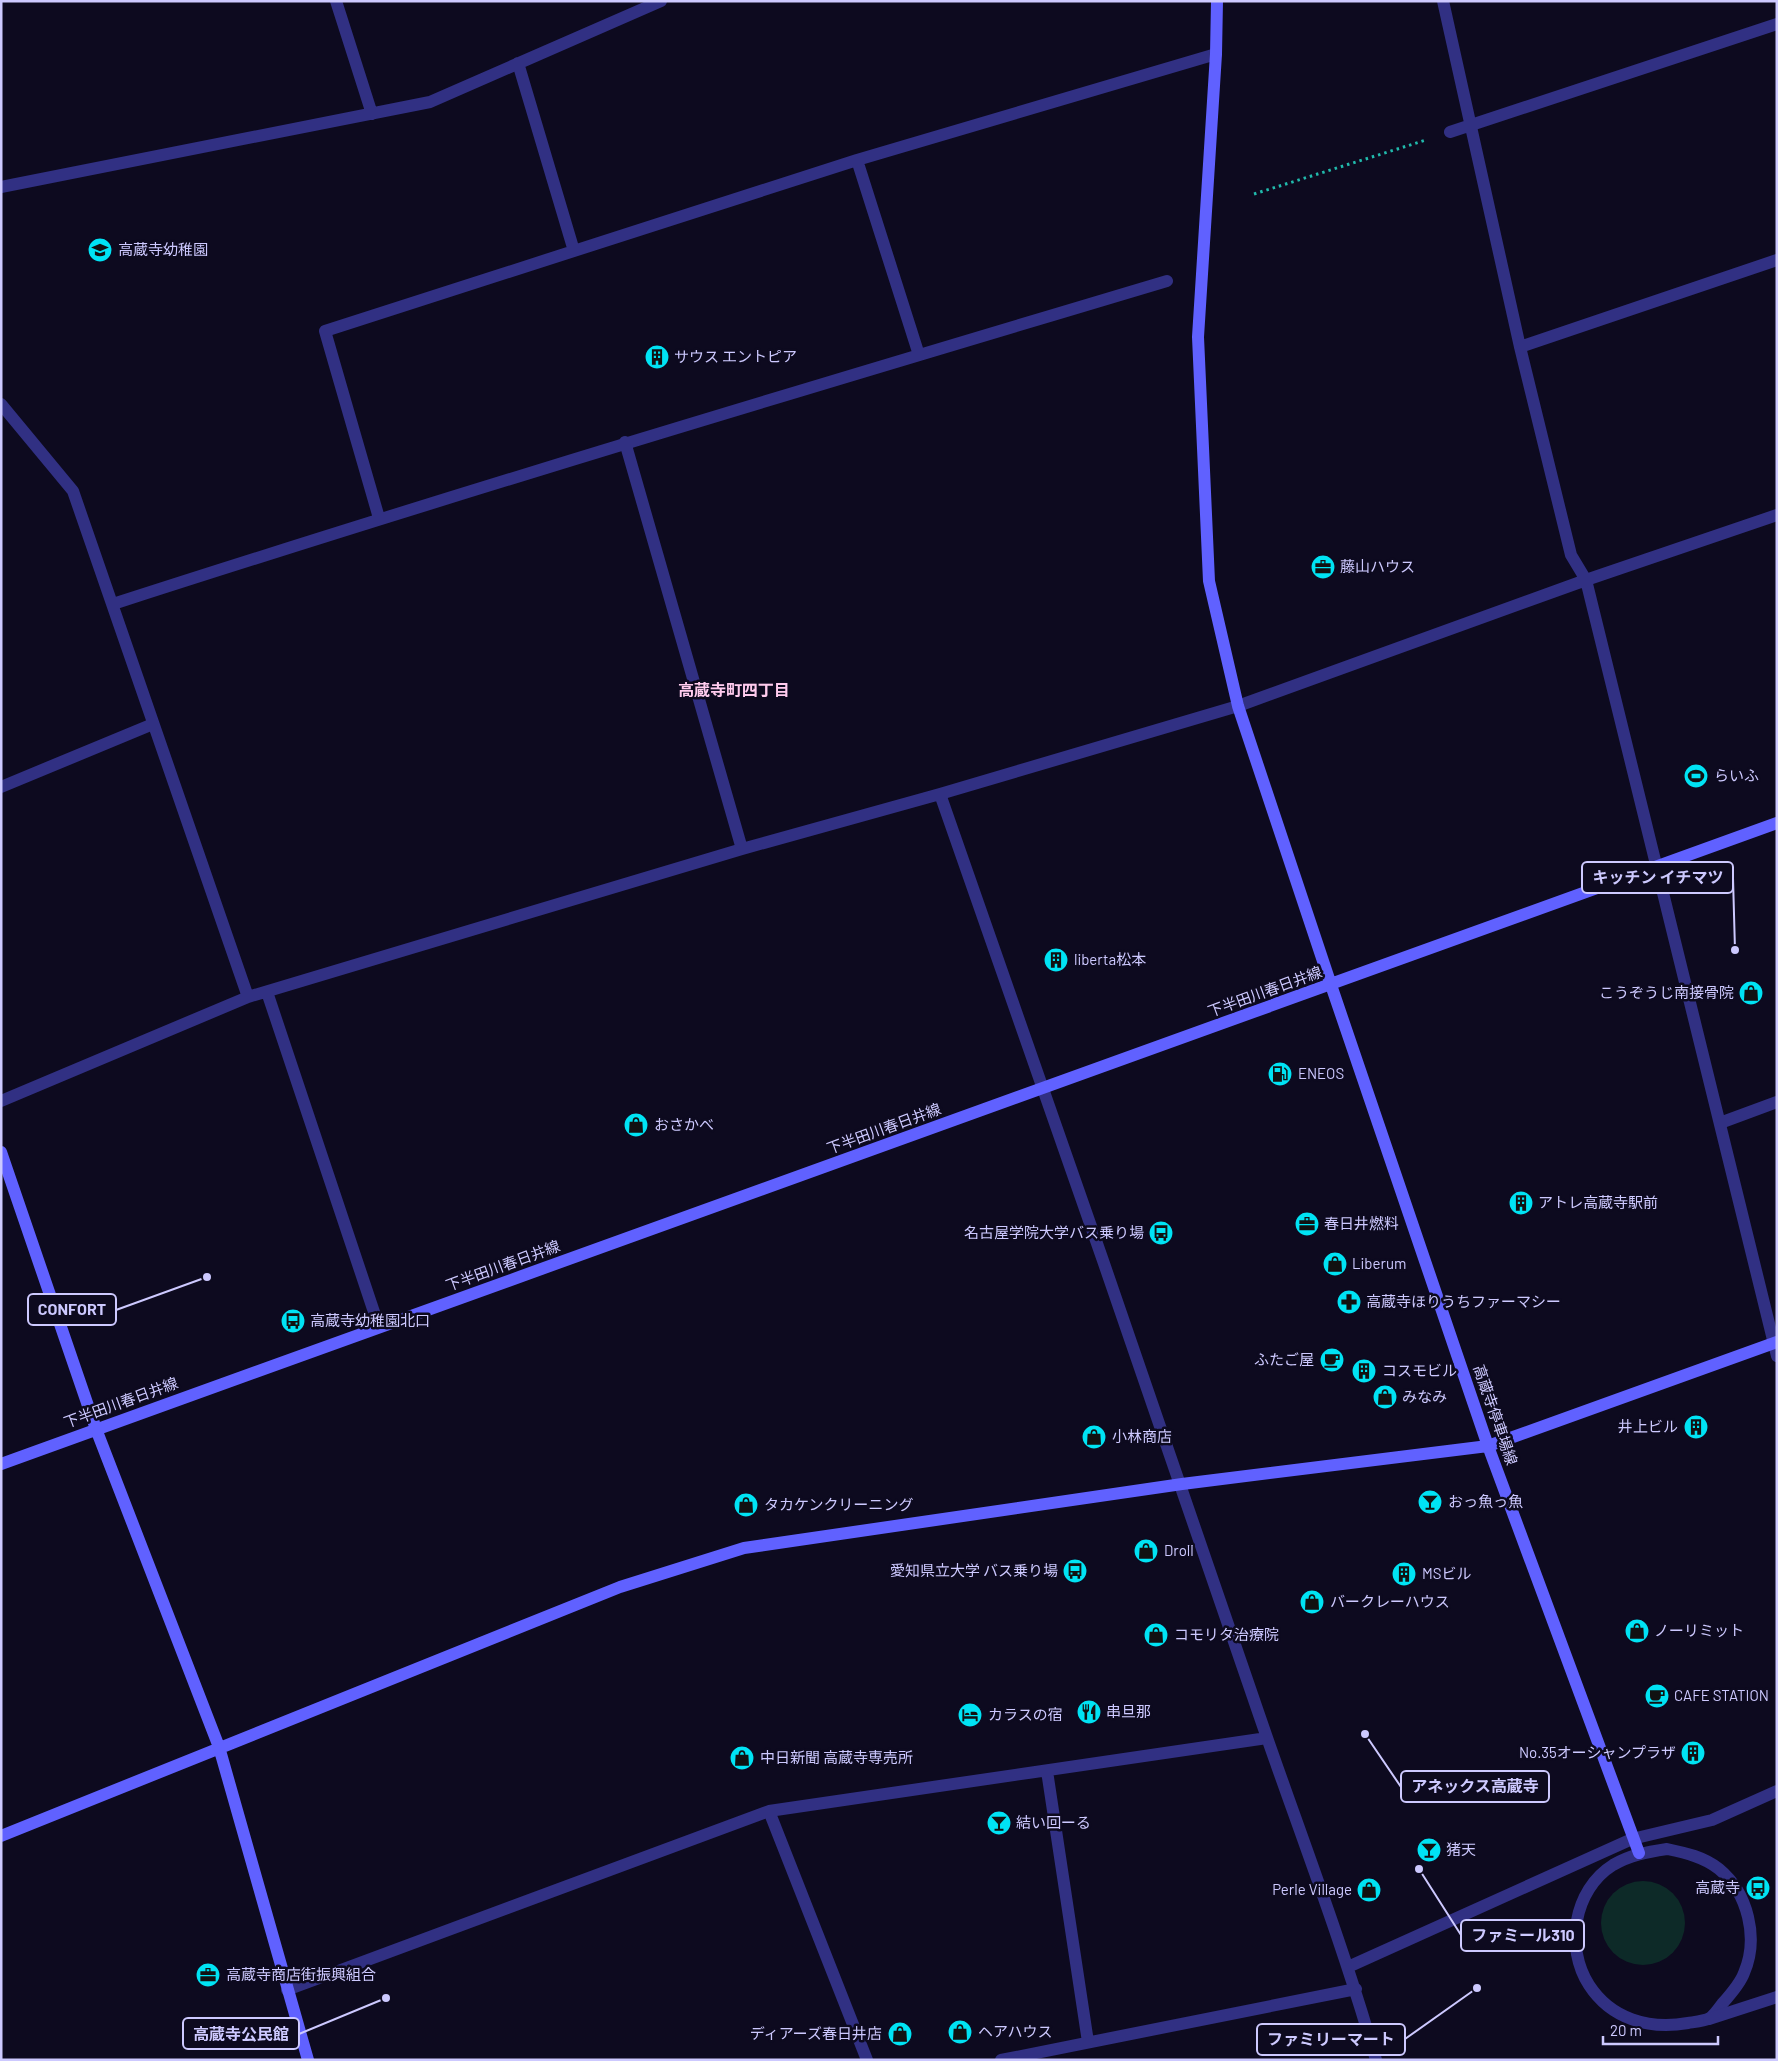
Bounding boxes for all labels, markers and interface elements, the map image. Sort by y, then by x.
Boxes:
school or university icon: 高蔵寺幼稚園 [87,237,113,263]
place label: 高蔵寺幼稚園 [118,240,208,258]
building icon: サウス エントピア [644,344,670,370]
place label: サウス エントピア [674,347,797,365]
office icon: 藤山ハウス [1310,554,1336,580]
place label: 藤山ハウス [1340,557,1415,575]
district label: 高蔵寺町四丁目 [678,680,790,699]
sports icon: らいふ [1683,763,1709,789]
place label: らいふ [1714,766,1759,784]
callout: キッチン イチマツ [1582,862,1733,893]
text: キッチン イチマツ [1592,867,1724,886]
building icon: liberta松本 [1043,947,1069,973]
place label: liberta松本 [1074,950,1146,968]
street label: 下半田川春日井線 [1205,962,1324,1020]
shop icon: こうぞうじ南接骨院 [1738,980,1764,1006]
place label: こうぞうじ南接骨院 [1599,983,1734,1001]
fuel station icon: ENEOS [1267,1061,1293,1087]
place label: ENEOS [1298,1064,1344,1082]
street label: 下半田川春日井線 [824,1099,943,1157]
shop icon: おさかべ [623,1112,649,1138]
place label: おさかべ [654,1115,714,1133]
building icon: アトレ高蔵寺駅前 [1508,1190,1534,1216]
place label: アトレ高蔵寺駅前 [1538,1193,1658,1211]
office icon: 春日井燃料 [1294,1211,1320,1237]
place label: 春日井燃料 [1324,1214,1399,1232]
bus stop icon: 名古屋学院大学バス乗り場 [1148,1220,1174,1246]
place label: 名古屋学院大学バス乗り場 [964,1223,1144,1241]
street label: 下半田川春日井線 [443,1236,562,1294]
shop icon: Liberum [1322,1251,1348,1277]
place label: Liberum [1352,1254,1406,1272]
pharmacy icon: 高蔵寺ほりうちファーマシー [1336,1289,1362,1315]
place label: 高蔵寺ほりうちファーマシー [1366,1292,1561,1310]
callout: CONFORT [28,1294,116,1325]
text: CONFORT [38,1299,106,1318]
bus stop icon: 高蔵寺幼稚園北口 [280,1308,306,1334]
place label: 高蔵寺幼稚園北口 [310,1311,430,1329]
cafe icon: ふたご屋 [1319,1347,1345,1373]
place label: ふたご屋 [1254,1350,1314,1368]
building icon: コスモビル [1351,1358,1377,1384]
place label: コスモビル [1382,1361,1457,1379]
street label: 高蔵寺停車場線 [1470,1362,1522,1467]
street label: 下半田川春日井線 [61,1373,180,1431]
shop icon: みなみ [1372,1384,1398,1410]
place label: みなみ [1402,1387,1447,1405]
building icon: 井上ビル [1683,1414,1709,1440]
place label: 井上ビル [1618,1417,1678,1435]
shop icon: 小林商店 [1081,1424,1107,1450]
place label: 小林商店 [1112,1427,1172,1445]
bar icon: おっ魚っ魚 [1417,1489,1443,1515]
shop icon: タカケンクリーニング [733,1492,759,1518]
place label: おっ魚っ魚 [1448,1492,1523,1510]
place label: タカケンクリーニング [764,1495,914,1513]
shop icon: Droll [1133,1538,1159,1564]
place label: Droll [1164,1541,1194,1559]
bus stop icon: 愛知県立大学 バス乗り場 [1062,1558,1088,1584]
place label: 愛知県立大学 バス乗り場 [890,1561,1058,1579]
building icon: MSビル [1391,1561,1417,1587]
place label: MSビル [1422,1564,1472,1582]
shop icon: バークレーハウス [1299,1589,1325,1615]
place label: バークレーハウス [1330,1592,1450,1610]
shop icon: ノーリミット [1624,1618,1650,1644]
place label: ノーリミット [1654,1621,1744,1639]
shop icon: コモリタ治療院 [1143,1622,1169,1648]
place label: コモリタ治療院 [1174,1625,1279,1643]
cafe icon: CAFE STATION [1644,1683,1670,1709]
place label: CAFE STATION [1674,1686,1769,1704]
restaurant icon: 串旦那 [1076,1699,1102,1725]
hotel icon: カラスの宿 [957,1702,983,1728]
place label: 串旦那 [1106,1702,1151,1720]
place label: カラスの宿 [988,1705,1063,1723]
building icon: No.35オーシャンプラザ [1680,1740,1706,1766]
place label: No.35オーシャンプラザ [1519,1743,1676,1761]
shop icon: 中日新聞 高蔵寺専売所 [729,1745,755,1771]
place label: 中日新聞 高蔵寺専売所 [760,1748,913,1766]
callout: アネックス高蔵寺 [1401,1771,1549,1802]
text: アネックス高蔵寺 [1411,1776,1539,1795]
bar icon: 結い回ーる [986,1810,1012,1836]
place label: 結い回ーる [1016,1813,1091,1831]
bar icon: 猪天 [1416,1837,1442,1863]
place label: 猪天 [1446,1840,1476,1858]
bus stop icon: 高蔵寺 [1745,1875,1771,1901]
shop icon: Perle Village [1356,1877,1382,1903]
place label: 高蔵寺 [1695,1878,1740,1896]
place label: Perle Village [1272,1880,1352,1898]
callout: ファミール310 [1461,1920,1584,1951]
text: ファミール310 [1471,1925,1575,1944]
office icon: 高蔵寺商店街振興組合 [195,1962,221,1988]
place label: 高蔵寺商店街振興組合 [226,1965,376,1983]
scale bar [1603,2014,1718,2046]
callout: 高蔵寺公民館 [183,2018,299,2049]
shop icon: ヘアハウス [947,2019,973,2045]
shop icon: ディアーズ春日井店 [887,2021,913,2047]
text: 20 m [1610,2021,1642,2039]
place label: ヘアハウス [978,2022,1052,2040]
text: 高蔵寺公民館 [193,2024,289,2043]
place label: ディアーズ春日井店 [750,2024,882,2042]
callout: ファミリーマート [1257,2024,1405,2055]
text: ファミリーマート [1267,2029,1395,2048]

